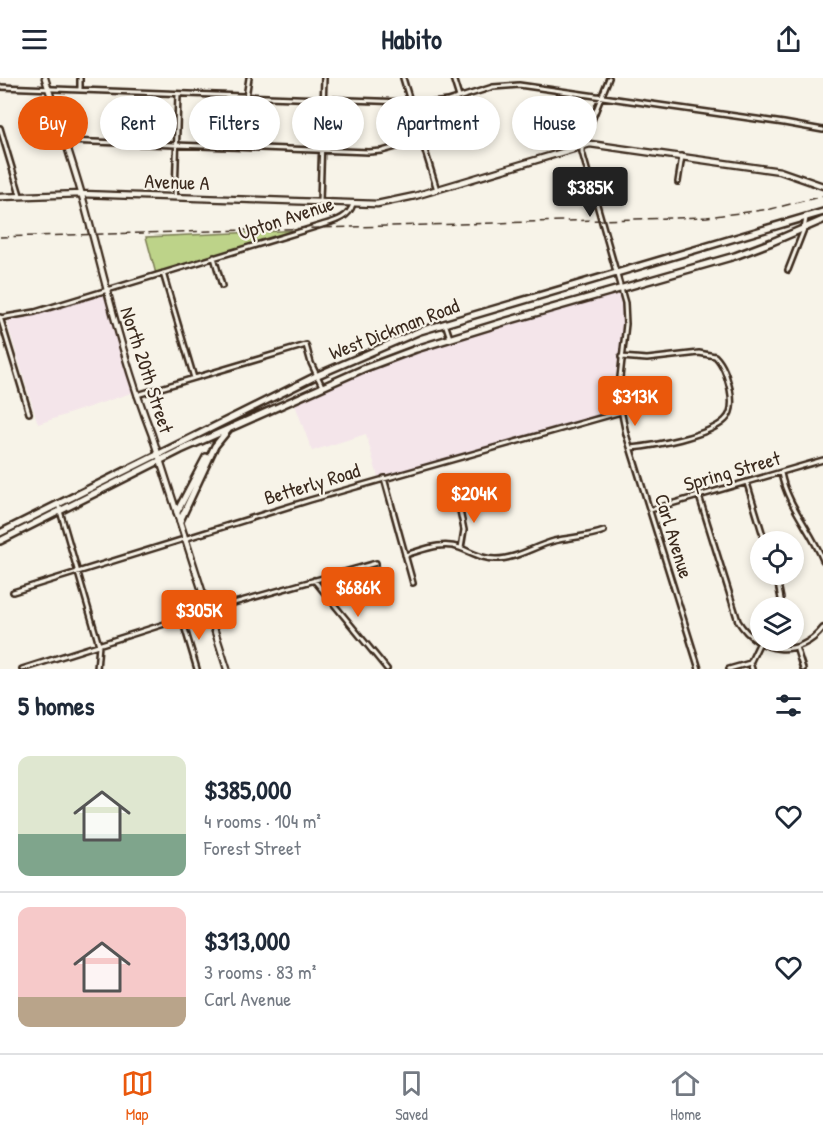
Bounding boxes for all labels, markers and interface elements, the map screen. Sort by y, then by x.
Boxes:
text: Habito [381,21,442,57]
icon: menu [18,23,51,56]
icon: share [772,23,805,56]
chip: Buy [18,96,88,150]
chip: Rent [100,96,177,150]
chip: Filters [189,96,280,150]
chip: New [292,96,364,150]
chip: Apartment [376,96,500,150]
chip: House [512,96,597,150]
street label: Avenue A [144,167,210,196]
pin: $385K [548,167,632,218]
text: $385K [567,173,613,200]
street label: Upton Avenue [235,189,337,246]
street label: West Dickman Road [325,291,463,366]
street label: North 20th Street [114,303,181,437]
pin: $313K [593,376,677,427]
text: $313K [612,382,658,409]
street label: Spring Street [681,444,784,497]
street label: Betterly Road [261,456,363,511]
pin: $204K [432,473,516,524]
text: $204K [451,479,497,506]
street label: Carl Avenue [649,490,700,582]
map controls [750,531,804,651]
button: locate [750,531,804,585]
pin: $686K [316,567,400,618]
text: $686K [335,573,381,600]
pin: $305K [157,590,241,641]
text: $305K [176,596,222,623]
button: layers [750,597,804,651]
text: 5 homes [18,688,94,723]
icon: filters [772,689,805,722]
text: $385,000 [204,772,291,807]
icon: home [66,780,138,852]
icon: heart [772,800,805,833]
text: 4 rooms · 104 m² [204,807,321,834]
text: Forest Street [204,834,301,861]
text: $313,000 [204,923,290,958]
icon: home [66,931,138,1003]
icon: heart [772,951,805,984]
text: 3 rooms · 83 m² [204,958,316,985]
text: Carl Avenue [204,985,291,1012]
tab: Map [121,1067,154,1125]
tab: Saved [395,1067,428,1125]
tab: Home [669,1067,702,1125]

